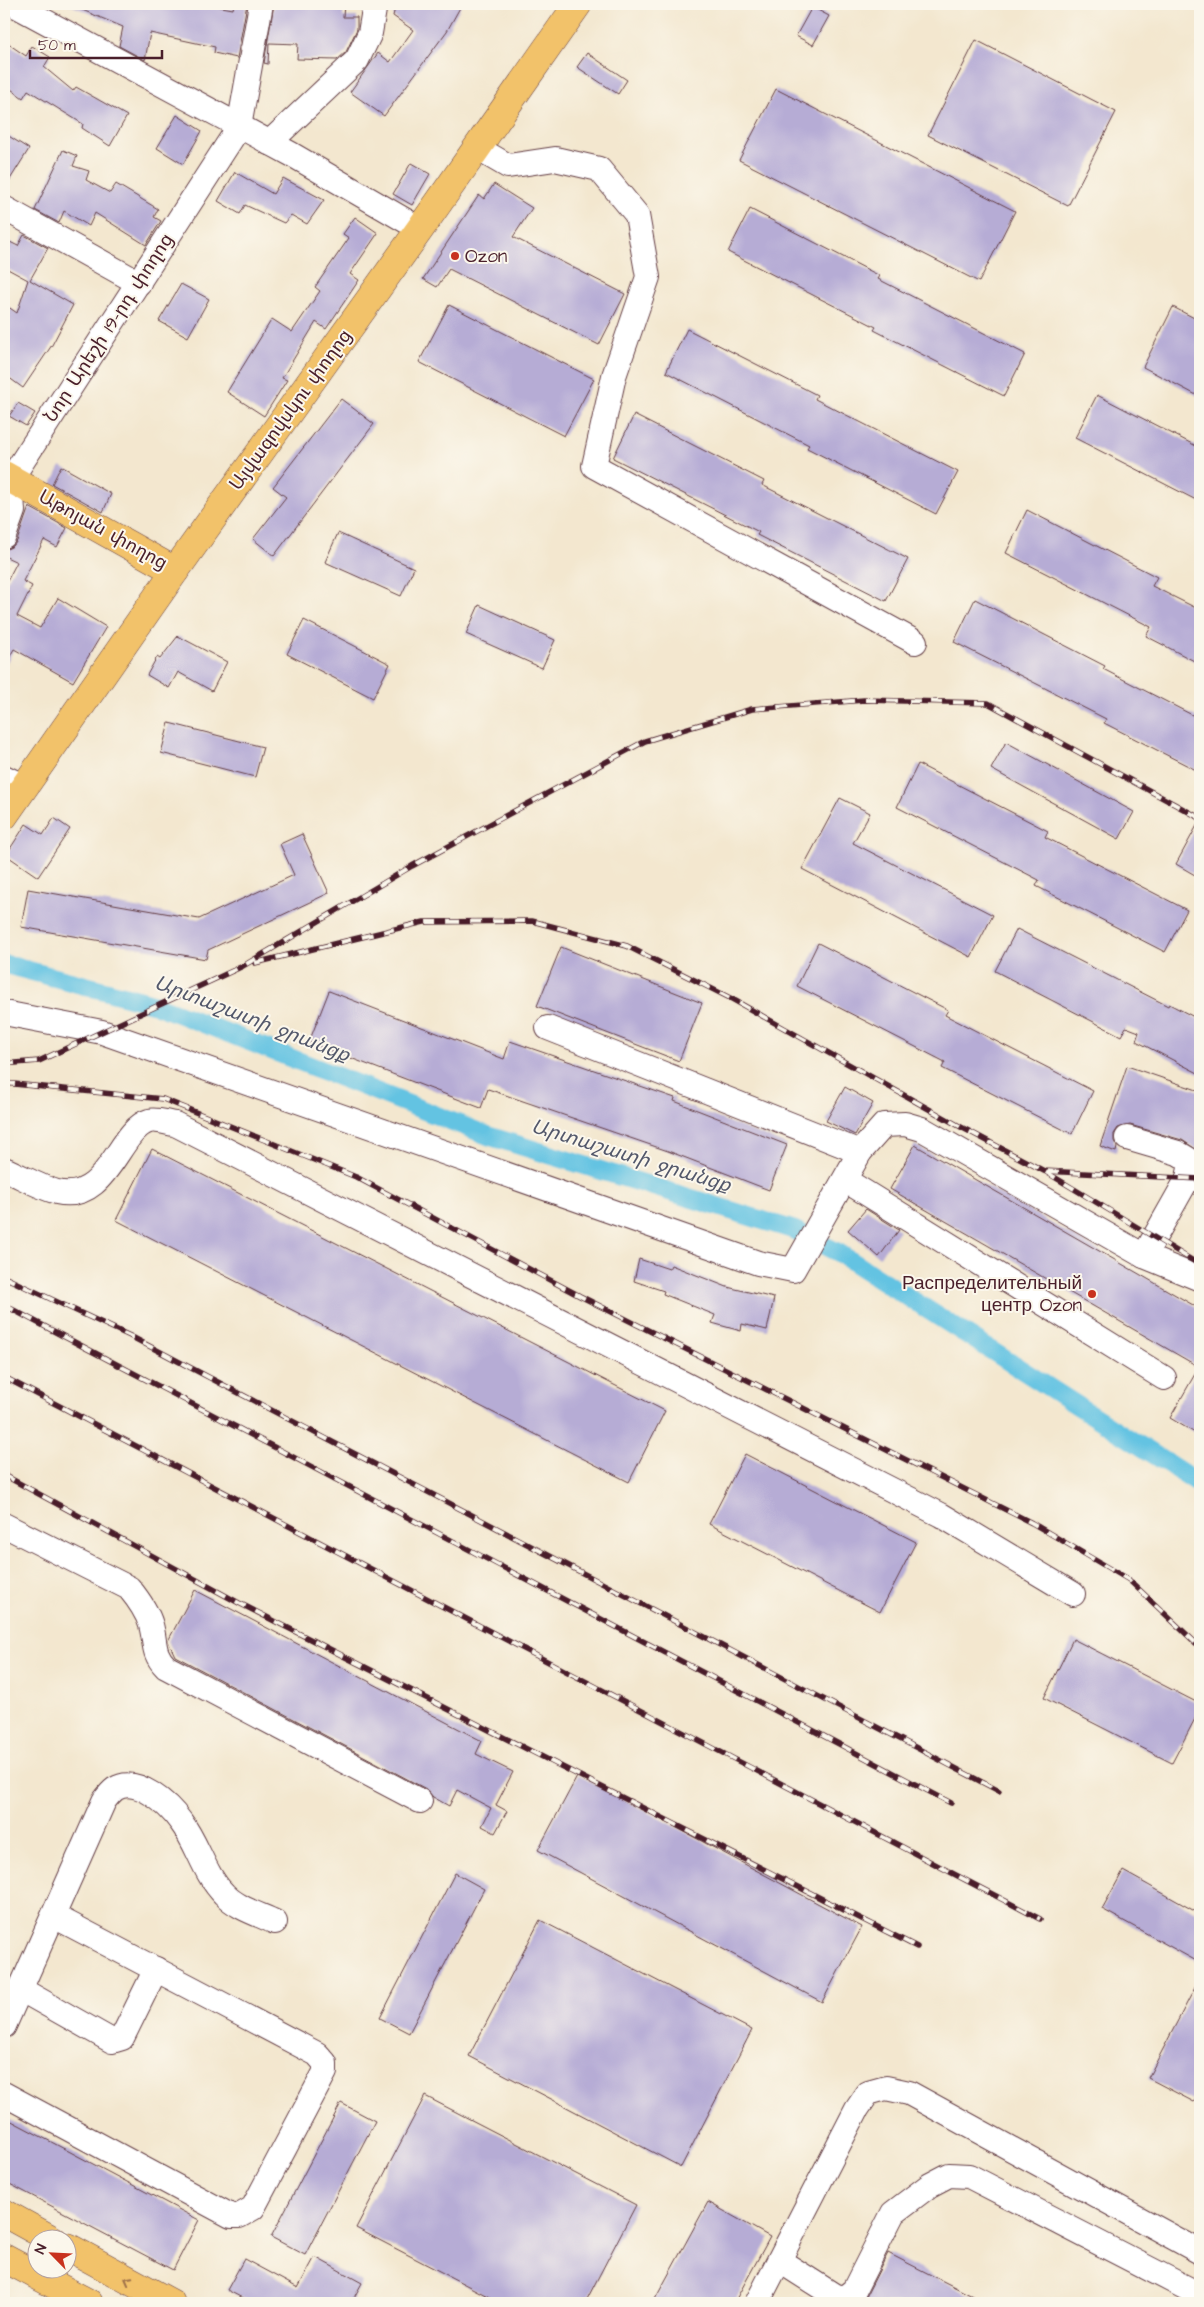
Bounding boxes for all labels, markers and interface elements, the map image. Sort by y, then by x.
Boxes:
scale bar [30,28,162,60]
text: 50 m [38,35,76,56]
street label: Նոր Արեշի 19-րդ փողոց [38,228,180,428]
place label: Ozon [465,243,507,270]
marker: Ozon [449,250,461,262]
street label: Այվազովսկու փողոց [223,324,359,496]
street label: Աթոյան փողոց [33,483,173,577]
water label: Արտաշատի ջրանցք [150,969,355,1070]
water label: Արտաշատի ջրանցք [528,1112,735,1200]
place label: Распределительный центр Ozon [902,1270,1082,1319]
marker: Распределительный центр Ozon [1086,1288,1098,1300]
north arrow [28,2230,78,2280]
text: N [30,2241,52,2257]
one-way arrow [125,2276,134,2286]

